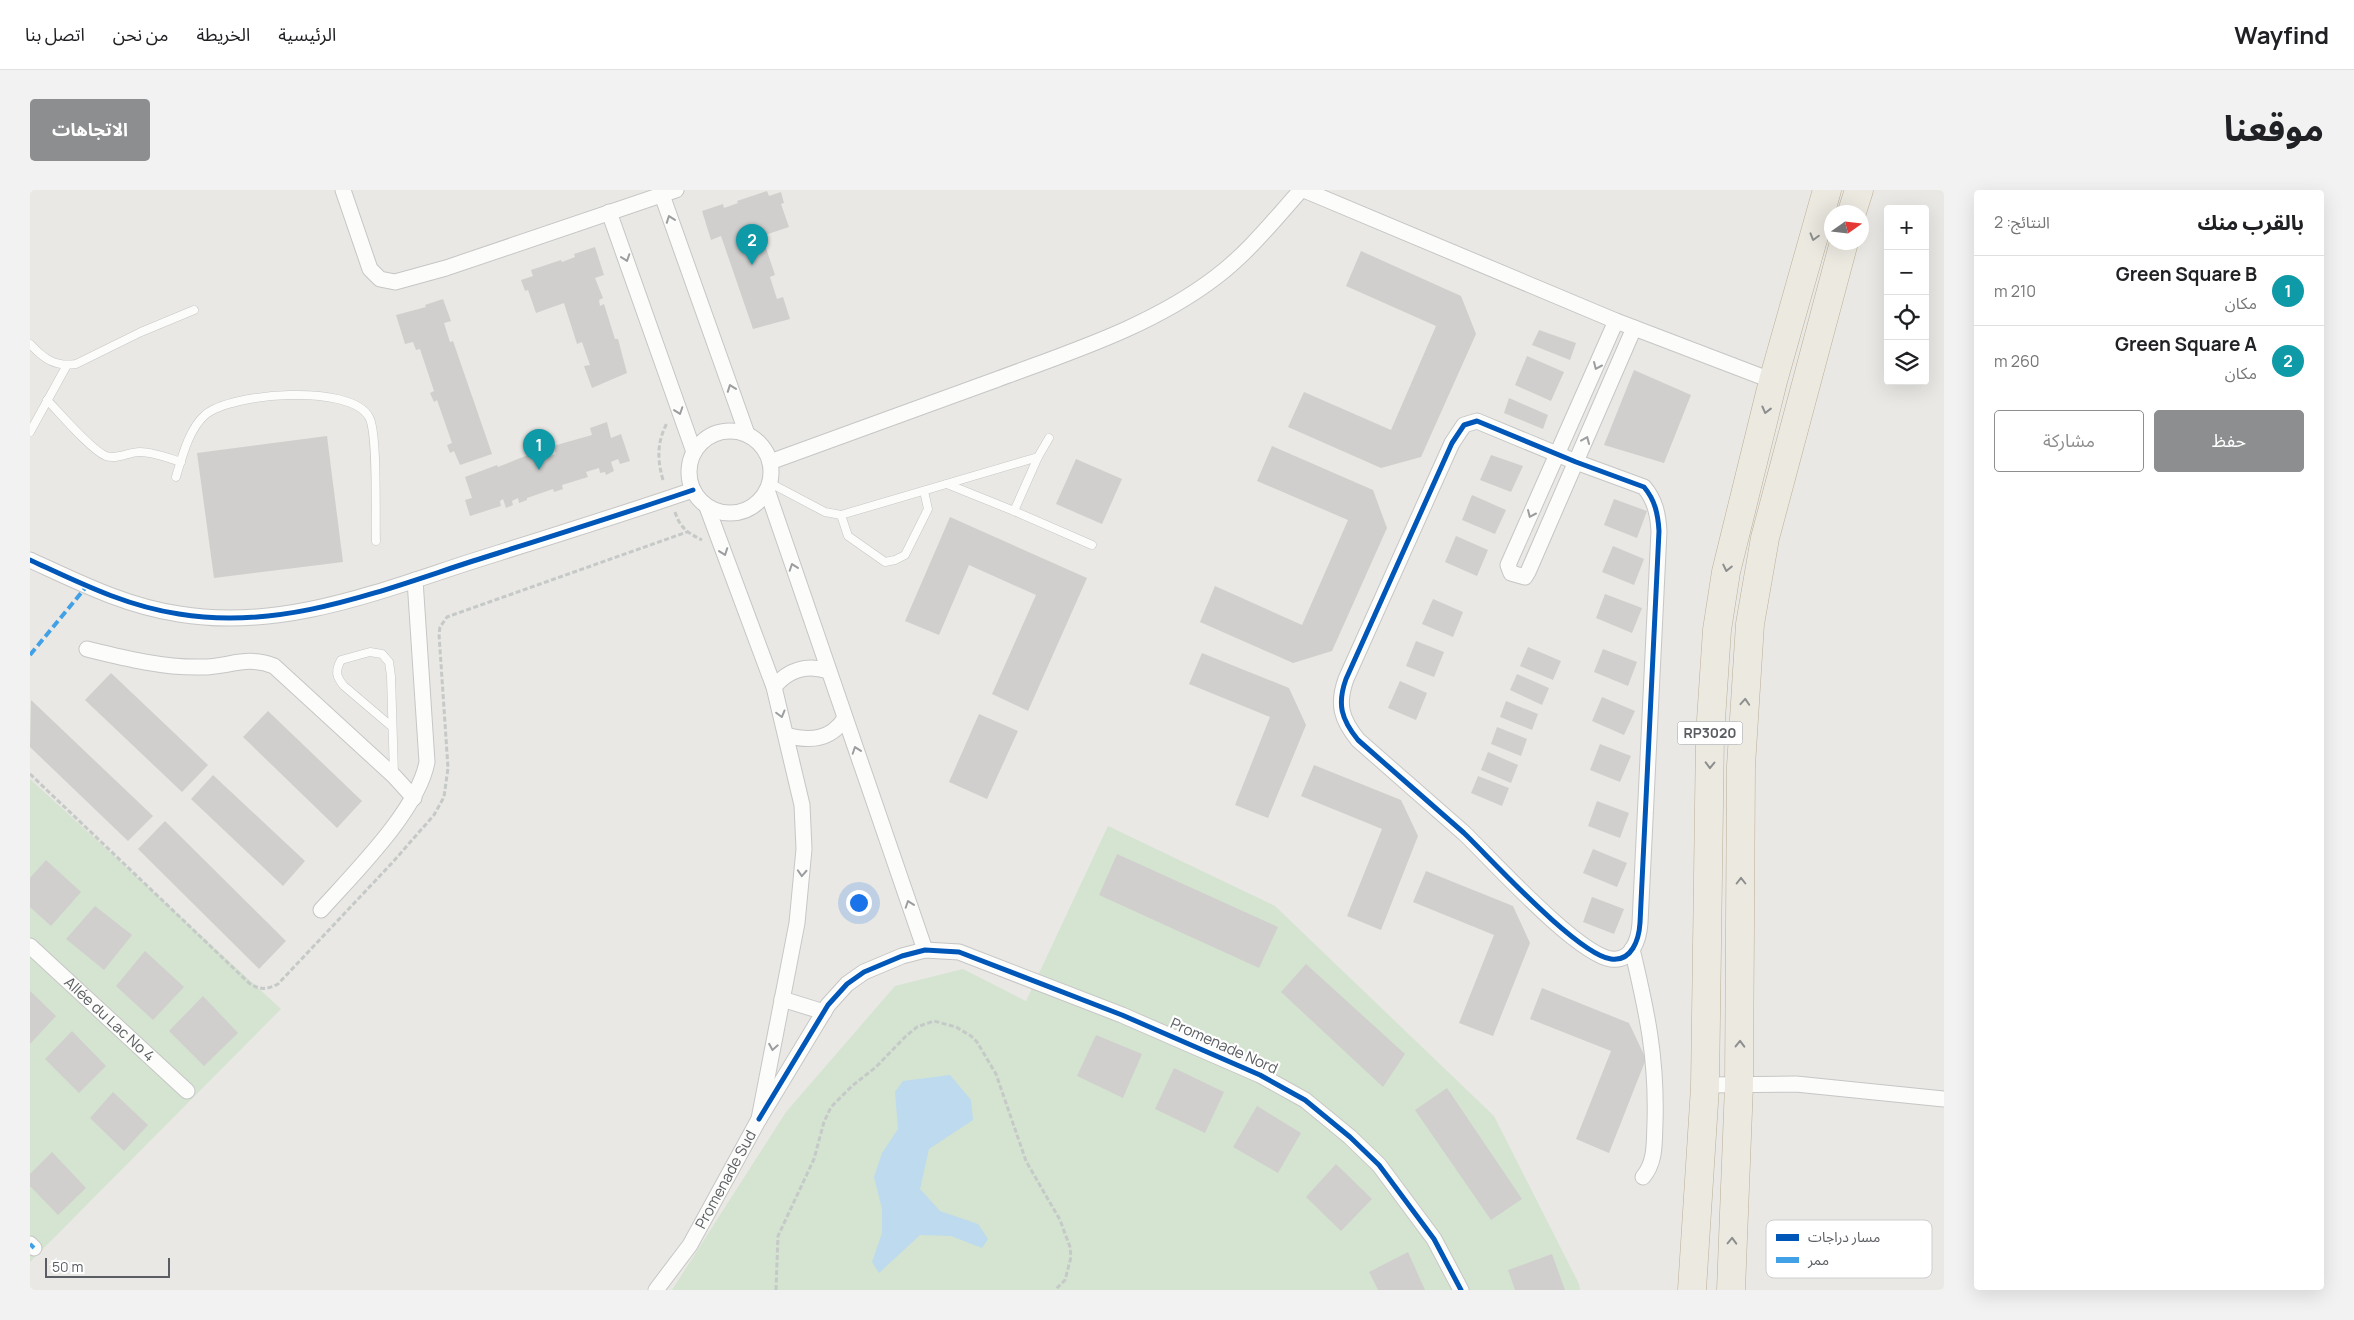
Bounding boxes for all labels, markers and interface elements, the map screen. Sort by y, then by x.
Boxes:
text: Wayfind [2234,18,2329,51]
text: اتصل بنا [25,22,85,46]
text: من نحن [113,22,168,46]
text: الخريطة [196,22,250,46]
text: الرئيسية [278,22,336,46]
button: الاتجاهات [30,99,150,161]
text: موقعنا [2224,104,2324,152]
north arrow [1824,205,1869,250]
map controls [1884,205,1929,385]
button: + [1884,205,1929,250]
text: بالقرب منك [2197,208,2304,236]
text: النتائج: 2 [1994,211,2050,233]
one-way arrow [666,215,676,224]
pin: 2 [736,224,768,265]
one-way arrow [1809,233,1820,241]
button: − [1884,250,1929,295]
one-way arrow [620,253,630,262]
text: Green Square B [2116,261,2257,287]
text: 210 m [1994,280,2036,302]
text: 1 [2285,280,2292,302]
text: مكان [2225,292,2257,314]
button: locate [1884,295,1929,340]
text: Green Square A [2115,331,2257,357]
button: layers [1884,340,1929,385]
text: 260 m [1994,350,2040,372]
text: 2 [2283,350,2293,372]
one-way arrow [1592,361,1603,370]
text: مكان [2225,362,2257,384]
one-way arrow [727,385,737,393]
one-way arrow [1761,406,1772,415]
one-way arrow [674,407,684,415]
button: مشاركة [1994,410,2144,472]
button: حفظ [2154,410,2304,472]
pin: 1 [523,429,555,470]
one-way arrow [1580,437,1590,445]
one-way arrow [1526,509,1537,518]
one-way arrow [718,548,728,556]
one-way arrow [789,563,799,571]
one-way arrow [1722,564,1733,573]
one-way arrow [1740,697,1751,705]
one-way arrow [775,709,786,718]
road number: RP3020 [1678,722,1742,744]
one-way arrow [852,747,862,755]
one-way arrow [1705,761,1715,769]
one-way arrow [796,870,807,878]
one-way arrow [1736,877,1746,885]
your location [846,890,872,916]
one-way arrow [905,900,915,909]
street label: Allée du Lac No 4 [60,972,160,1066]
street label: Promenade Nord [1167,1012,1281,1079]
one-way arrow [1735,1040,1745,1048]
one-way arrow [768,1042,778,1051]
street label: Promenade Sud [690,1126,761,1232]
legend [1766,1220,1932,1278]
text: مسار دراجات [1808,1227,1880,1246]
one-way arrow [1727,1237,1737,1245]
text: ممر [1807,1250,1829,1269]
scale bar [45,1255,170,1278]
text: 50 m [52,1257,83,1276]

